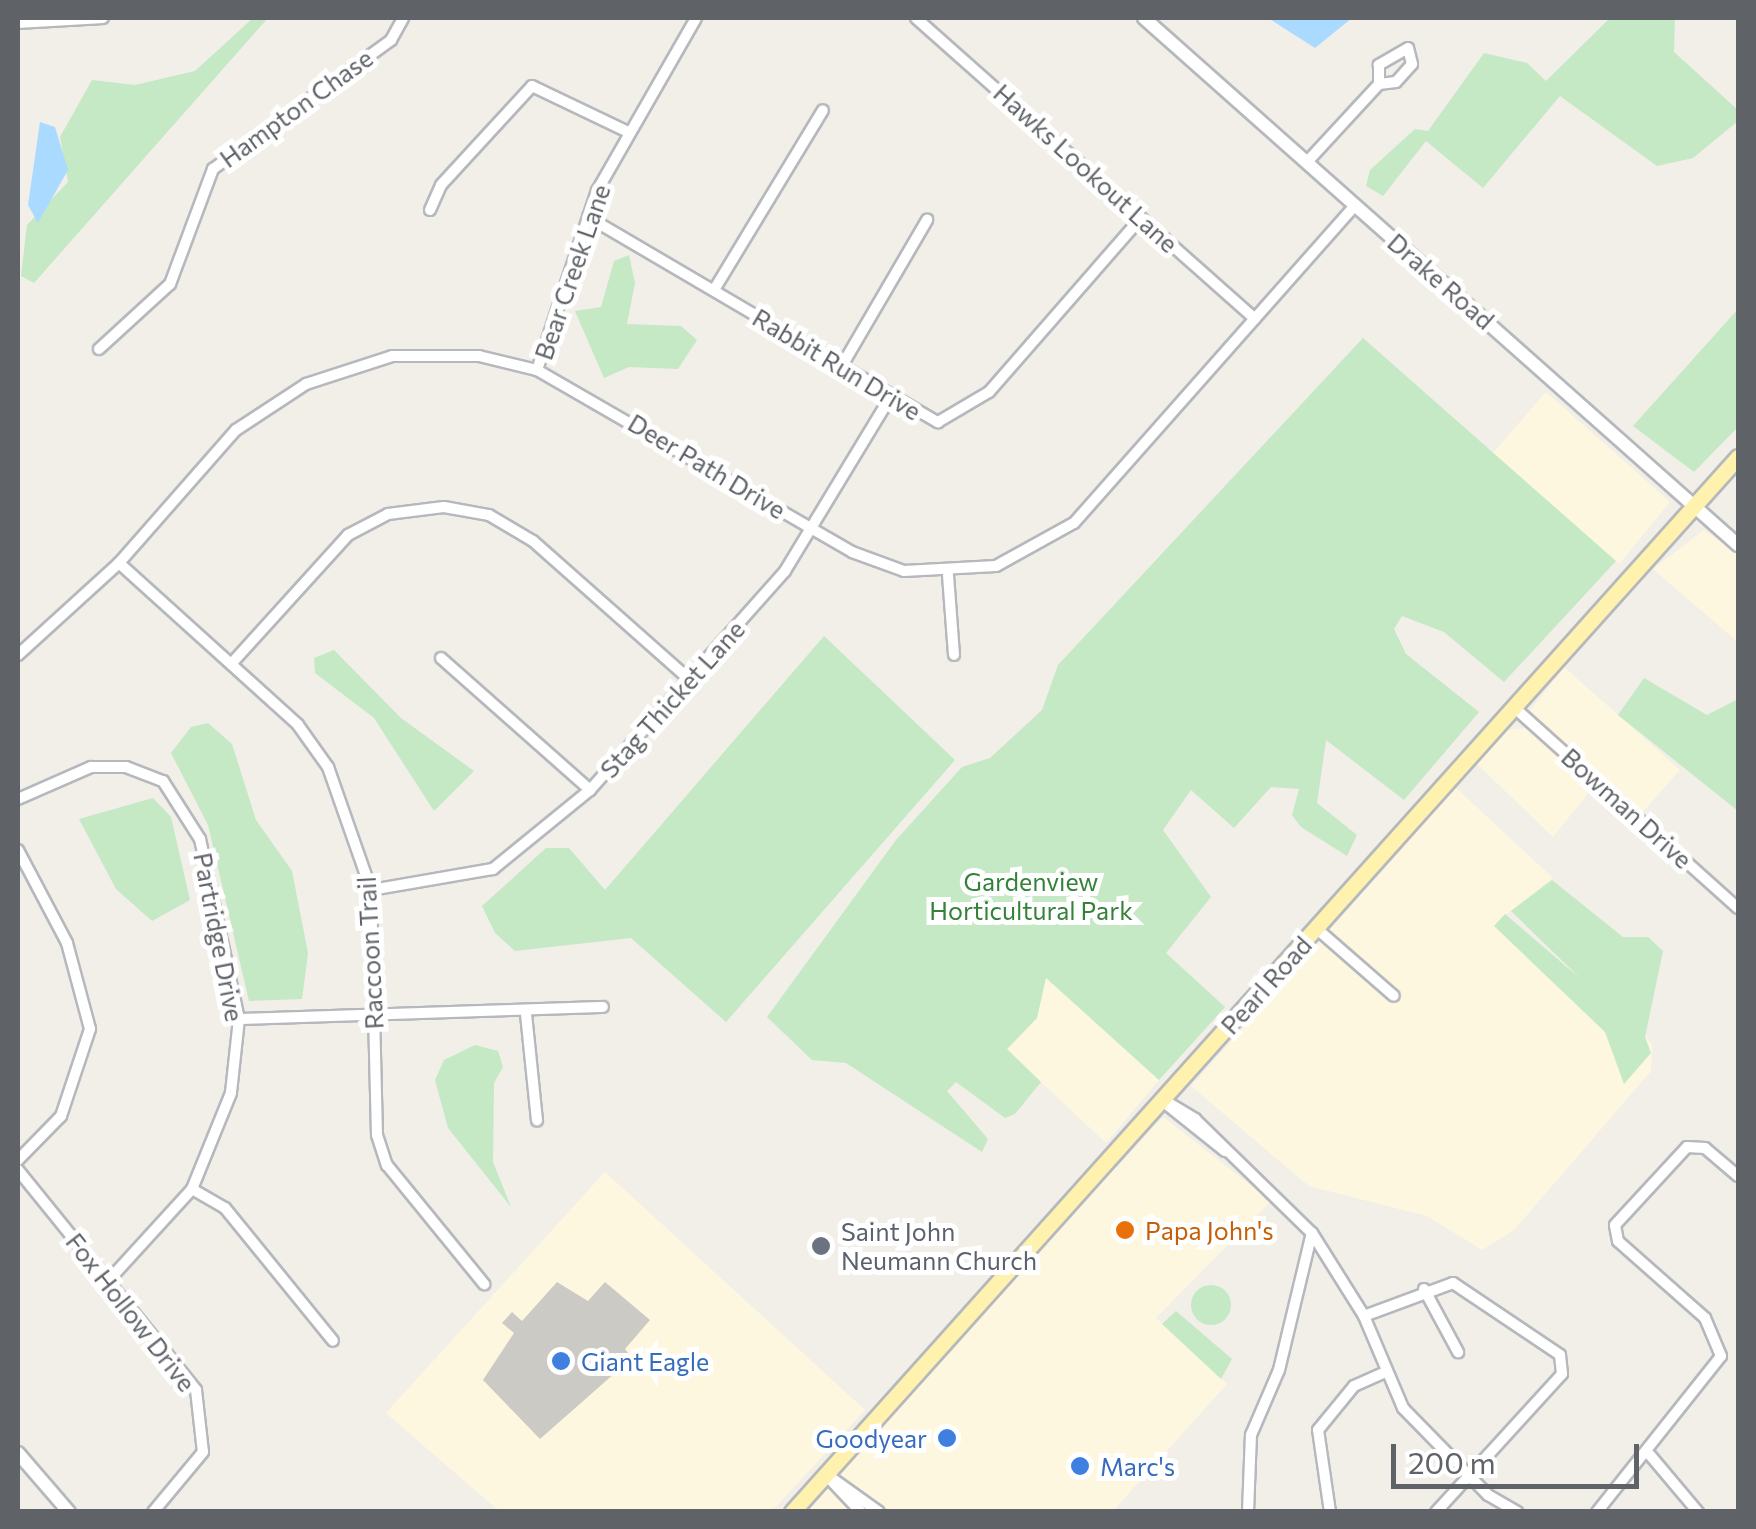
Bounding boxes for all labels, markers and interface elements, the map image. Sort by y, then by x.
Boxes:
street label: Hampton Chase [214,43,378,173]
street label: Hawks Lookout Lane [988,77,1184,259]
street label: Bear Creek Lane [528,180,616,364]
street label: Drake Road [1382,227,1500,335]
street label: Rabbit Run Drive [747,302,927,426]
street label: Deer Path Drive [623,407,791,525]
street label: Stag Thicket Lane [594,614,750,784]
street label: Bowman Drive [1556,742,1698,874]
street label: Partridge Drive [188,850,250,1024]
park label: Gardenview Horticultural Park [929,867,1133,926]
street label: Raccoon Trail [351,876,389,1030]
street label: Pearl Road [1214,930,1318,1040]
place label: Papa John's [1145,1215,1274,1245]
place label: Saint John Neumann Church [841,1217,1037,1276]
marker: Papa John's [1114,1219,1136,1241]
street label: Fox Hollow Drive [60,1227,202,1397]
marker: Saint John Neumann Church [810,1235,832,1257]
place label: Giant Eagle [581,1346,709,1376]
marker: Giant Eagle [550,1350,572,1372]
place label: Goodyear [816,1423,927,1453]
scale bar [1396,1424,1644,1486]
marker: Goodyear [936,1427,958,1449]
text: 200 m [1408,1443,1496,1480]
place label: Marc's [1100,1451,1175,1481]
marker: Marc's [1069,1455,1091,1477]

